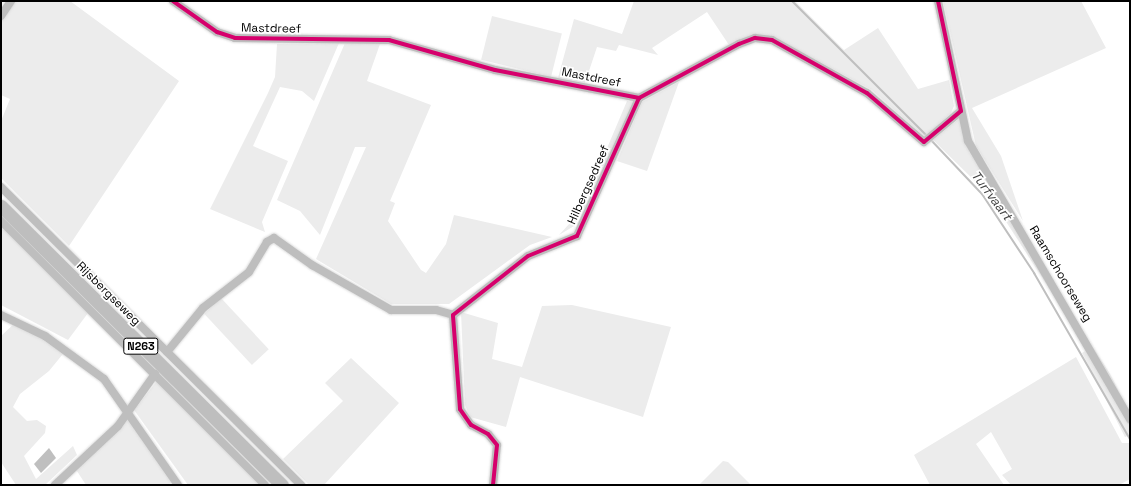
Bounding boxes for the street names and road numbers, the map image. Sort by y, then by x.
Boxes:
street label: Mastdreef [241,21,301,37]
street label: Mastdreef [560,65,622,91]
street label: Hilbergsedreef [565,143,613,227]
street label: Raamschoorseweg [1026,223,1094,325]
street label: Rijsbergseweg [73,259,143,329]
road number: N263 [123,337,159,355]

